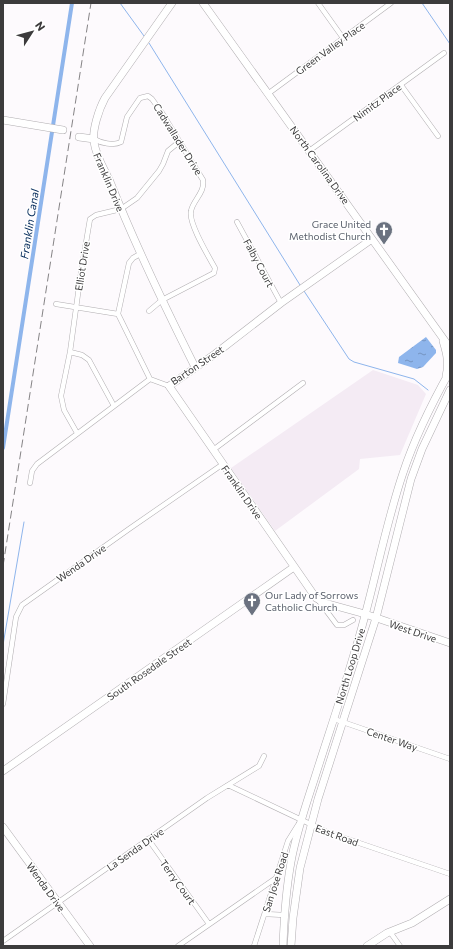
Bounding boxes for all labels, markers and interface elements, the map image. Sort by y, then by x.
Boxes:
north arrow [12,12,52,52]
text: N [33,19,48,33]
street label: Green Valley Place [293,19,367,77]
street label: Nimitz Place [351,80,403,124]
street label: Cadwallader Drive [151,101,205,177]
street label: North Carolina Drive [288,124,352,206]
street label: Franklin Drive [91,151,127,213]
water label: Franklin Canal [17,188,41,260]
place label: Grace United Methodist Church [289,218,371,242]
church icon: Grace United Methodist Church [374,220,394,245]
street label: Falby Court [241,237,277,289]
street label: Elliot Drive [72,241,92,291]
street label: Barton Street [168,343,226,387]
street label: Franklin Drive [219,463,265,521]
street label: Wenda Drive [54,542,108,584]
place label: Our Lady of Sorrows Catholic Church [265,589,359,613]
church icon: Our Lady of Sorrows Catholic Church [242,591,262,616]
street label: West Drive [388,617,438,645]
street label: North Loop Drive [333,627,367,705]
street label: South Rosedale Street [104,635,194,703]
street label: Center Way [365,725,419,753]
street label: East Road [314,822,360,848]
street label: La Senda Drive [104,825,166,873]
street label: San Jose Road [260,850,290,914]
street label: Terry Court [158,857,198,907]
street label: Wenda Drive [24,860,68,914]

